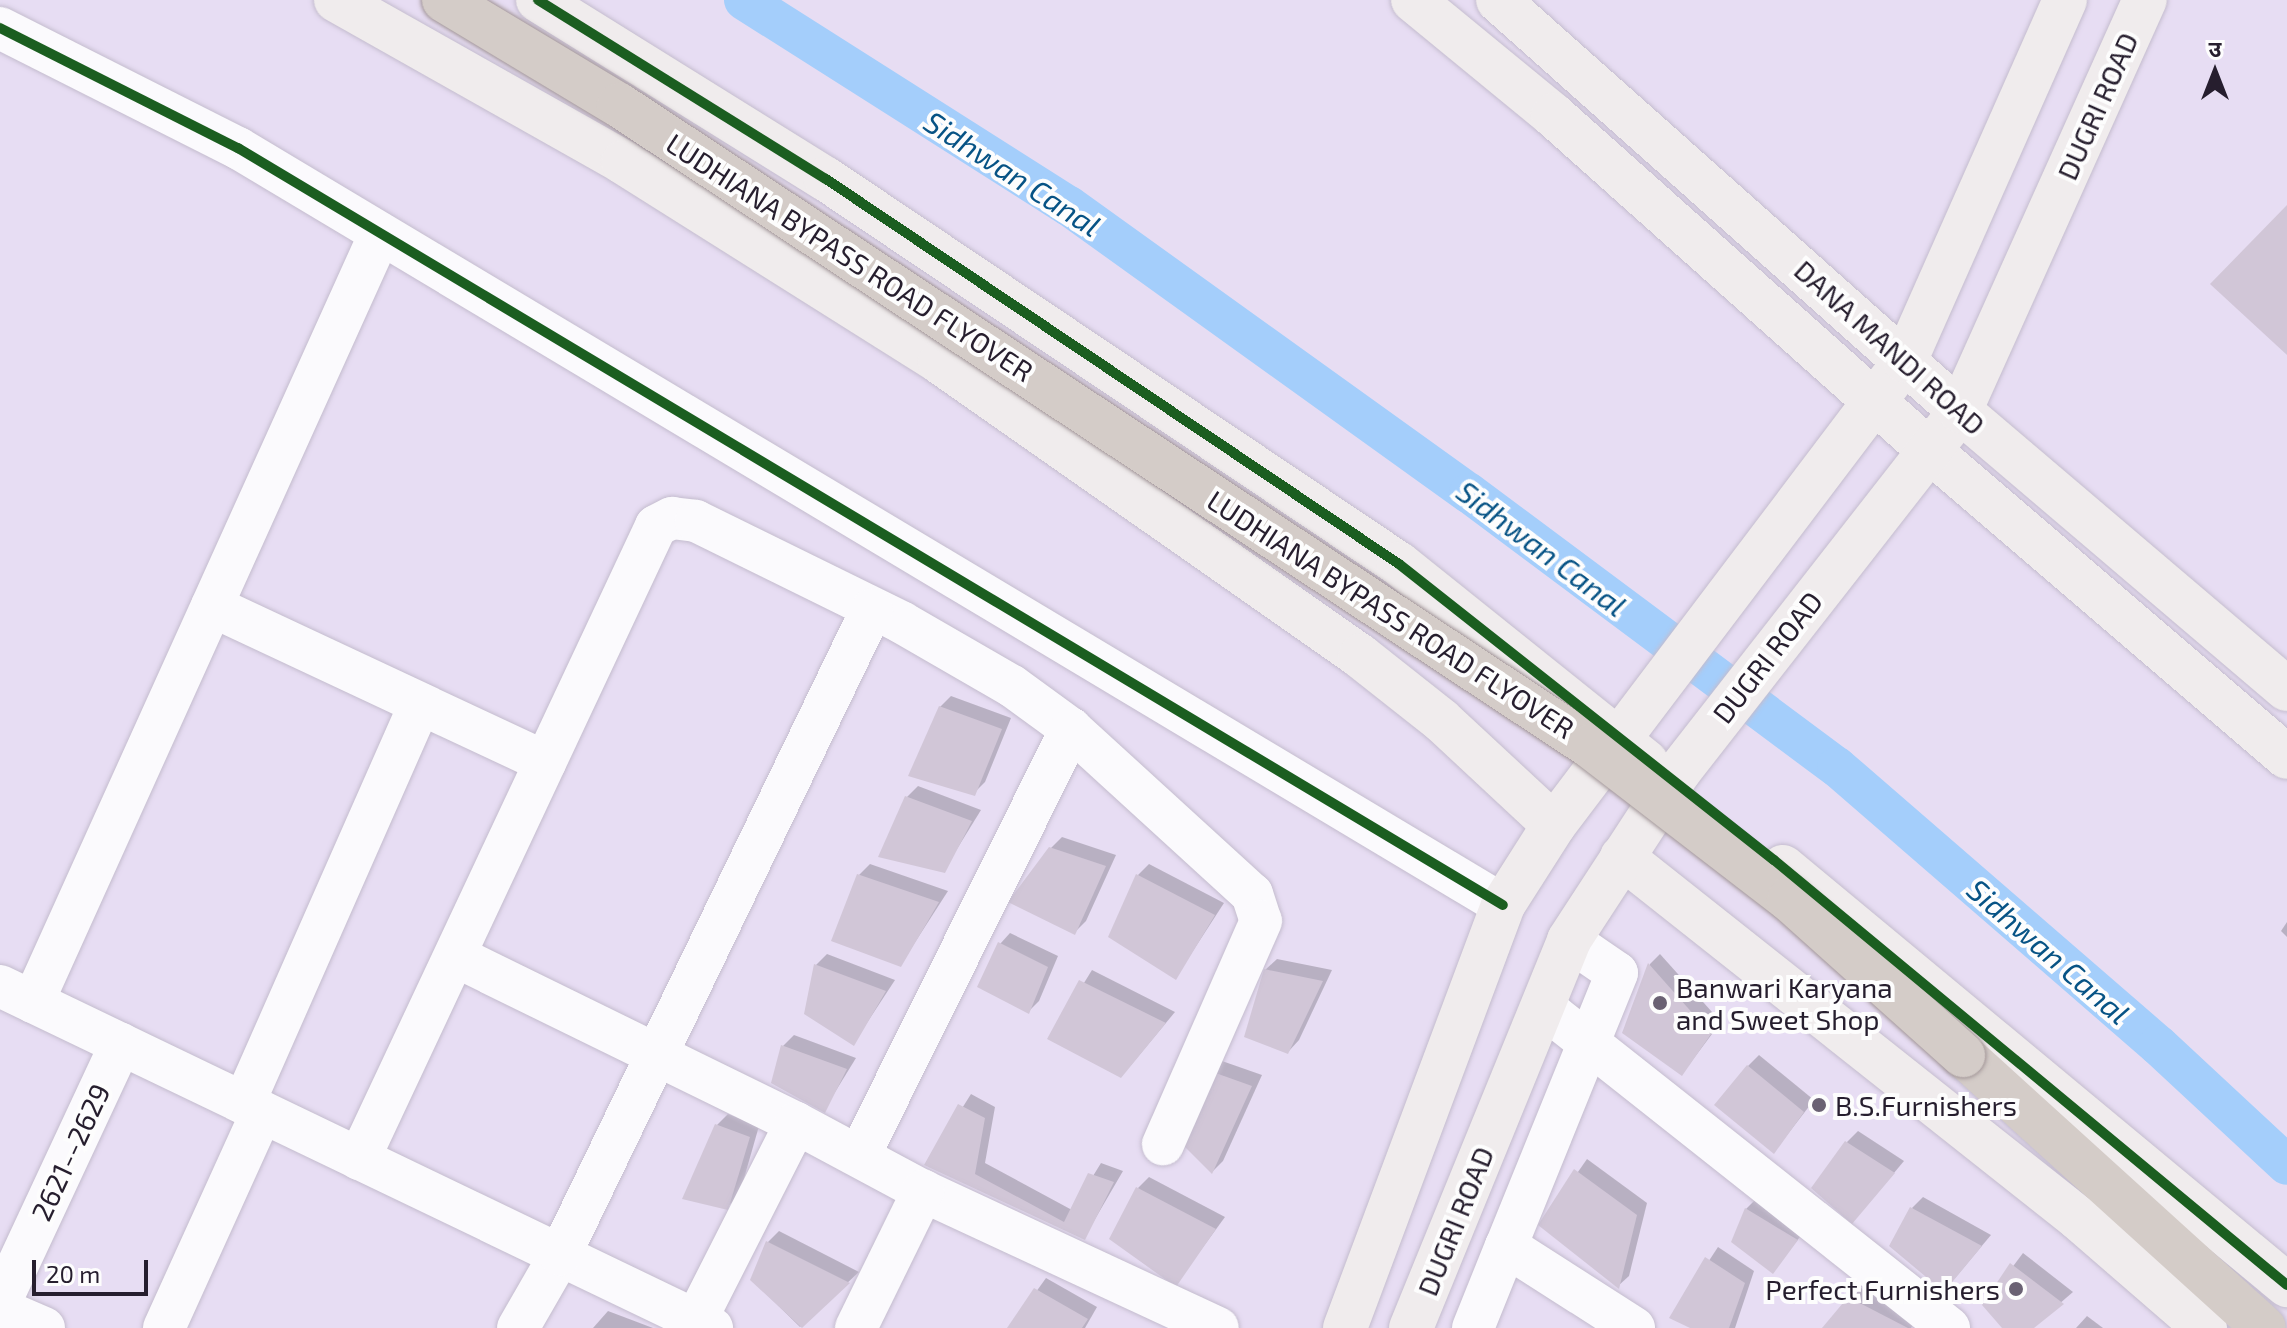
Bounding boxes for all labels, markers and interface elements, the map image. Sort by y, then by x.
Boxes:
street label: DUGRI ROAD [2050,27,2144,185]
north arrow [2175,32,2255,112]
text: उ [2209,35,2221,61]
water label: Sidhwan Canal [918,103,1108,243]
street label: LUDHIANA BYPASS ROAD FLYOVER [660,126,1040,388]
street label: DANA MANDI ROAD [1788,253,1992,441]
water label: Sidhwan Canal [1450,473,1634,623]
street label: LUDHIANA BYPASS ROAD FLYOVER [1201,483,1581,745]
street label: DUGRI ROAD [1705,585,1829,729]
water label: Sidhwan Canal [1961,871,2137,1031]
place label: Banwari Karyana and Sweet Shop [1676,970,1893,1036]
marker: Banwari Karyana and Sweet Shop [1651,994,1669,1012]
street label: 2621--2629 [24,1078,116,1226]
place label: B.S.Furnishers [1835,1088,2017,1122]
marker: B.S.Furnishers [1810,1096,1828,1114]
street label: DUGRI ROAD [1410,1142,1500,1300]
scale bar [36,1244,152,1294]
text: 20 m [46,1259,100,1288]
place label: Perfect Furnishers [1765,1272,2000,1306]
marker: Perfect Furnishers [2007,1280,2025,1298]

